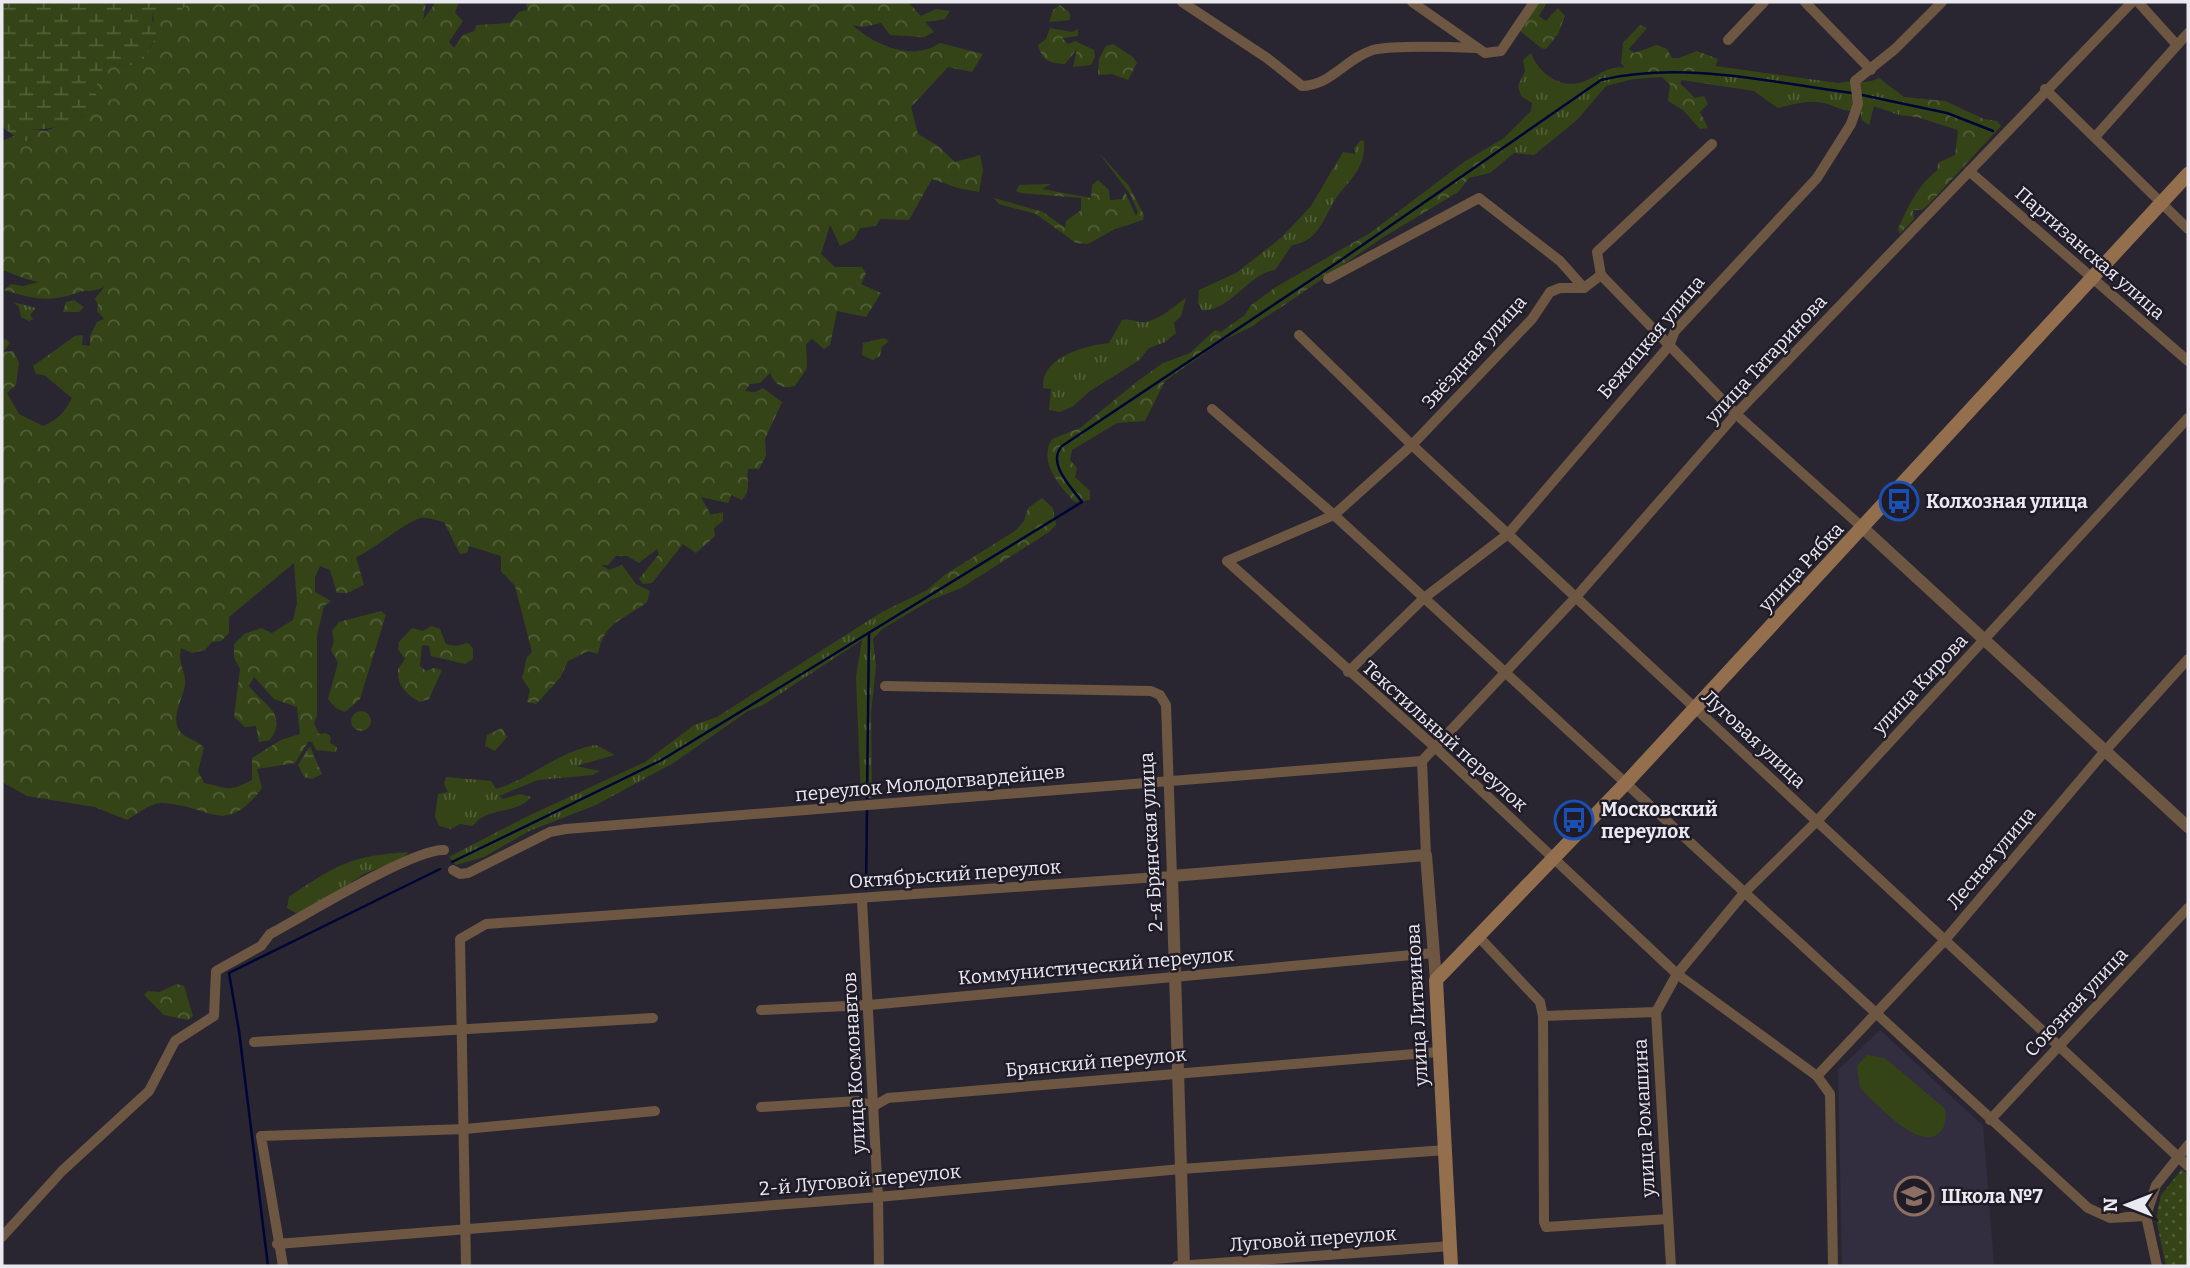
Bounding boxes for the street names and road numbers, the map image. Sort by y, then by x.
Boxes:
street label: Партизанская улица [2010,182,2170,325]
street label: Бежицкая улица [1593,270,1710,403]
street label: улица Татаринова [1700,289,1832,429]
street label: Звёздная улица [1417,290,1532,414]
street label: улица Рябка [1753,517,1849,617]
street label: улица Кирова [1867,629,1973,740]
street label: Текстильный переулок [1358,656,1533,817]
street label: Луговая улица [1697,685,1811,793]
street label: 2-я Брянская улица [1135,751,1167,932]
street label: переулок Молодогвардейцев [794,760,1066,806]
street label: Лесная улица [1942,802,2041,914]
street label: Октябрьский переулок [848,855,1063,893]
street label: улица Литвинова [1401,922,1433,1088]
street label: Коммунистический переулок [957,942,1236,990]
street label: Союзная улица [2020,942,2133,1061]
street label: улица Космонавтов [838,971,870,1156]
street label: улица Ромашина [1628,1038,1660,1199]
street label: Брянский переулок [1004,1043,1188,1081]
street label: 2-й Луговой переулок [758,1160,963,1200]
street label: Луговой переулок [1229,1222,1398,1256]

